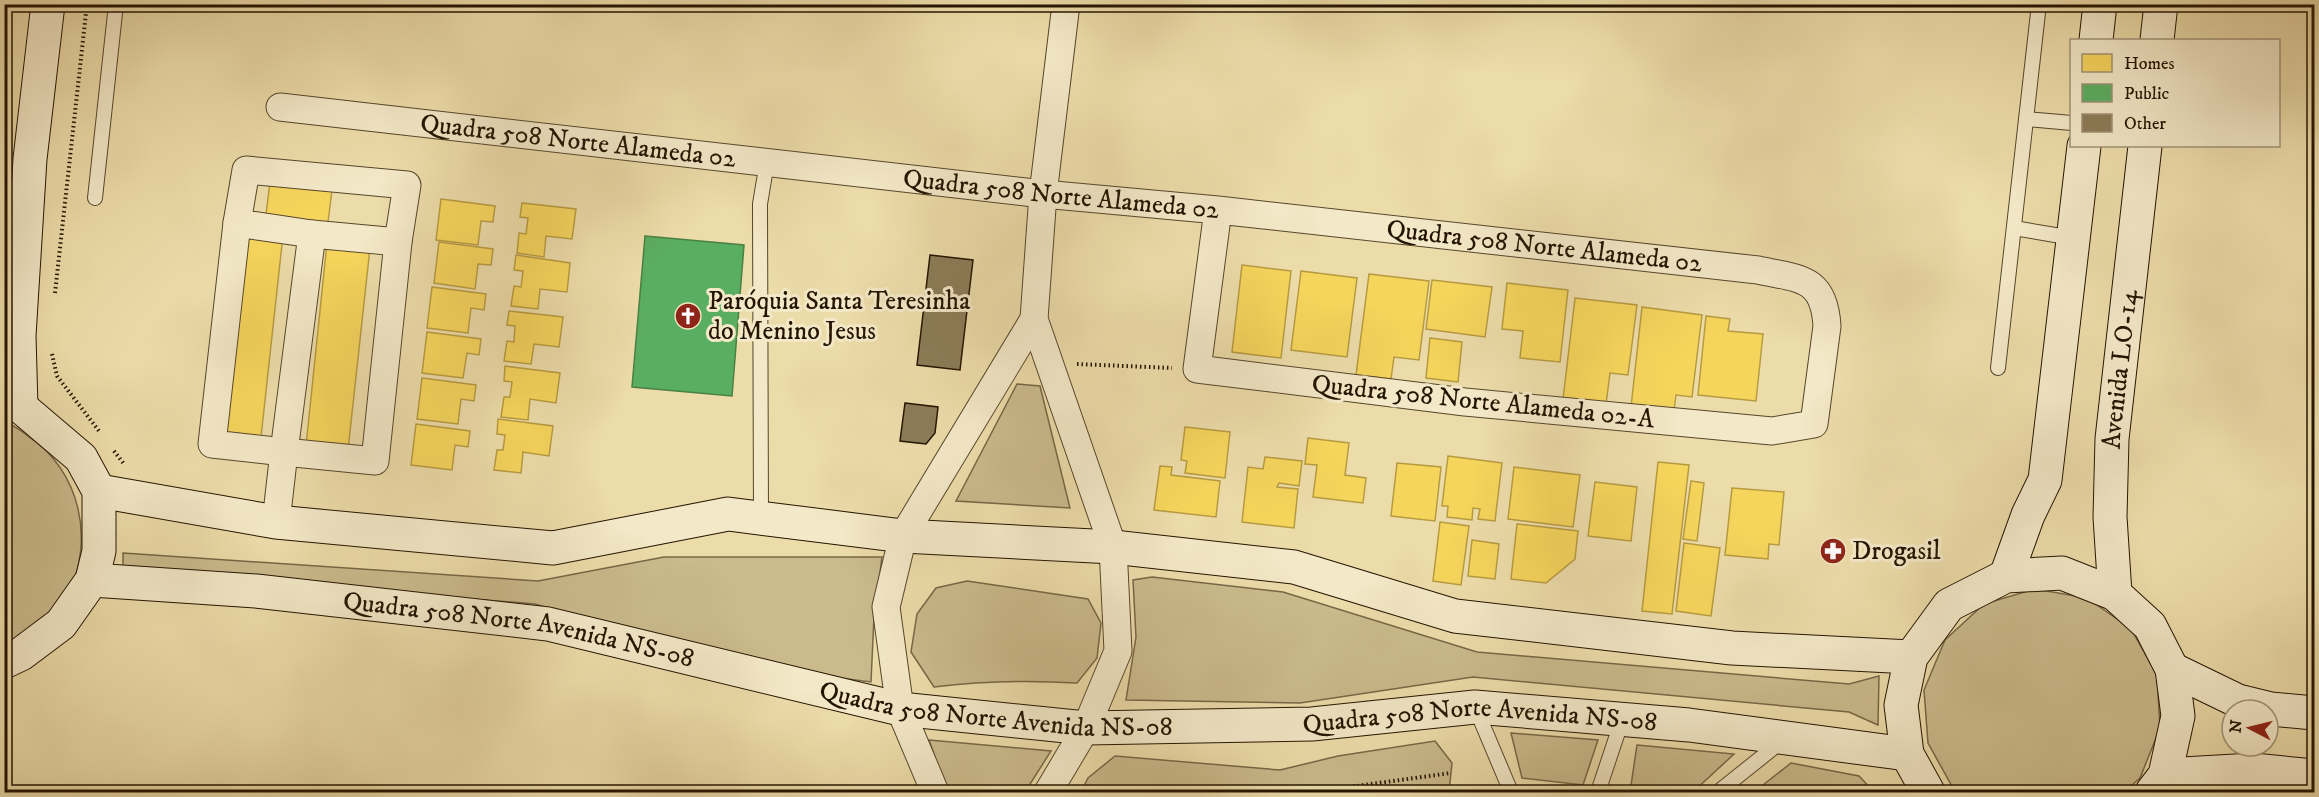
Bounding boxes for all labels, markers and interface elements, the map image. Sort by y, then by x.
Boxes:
legend [2070,39,2280,147]
text: Homes [2124,53,2175,75]
text: Public [2124,83,2170,105]
street label: Quadra 508 Norte Alameda 02 [418,107,738,175]
text: Other [2124,113,2166,135]
street label: Quadra 508 Norte Alameda 02 [901,162,1221,227]
street label: Quadra 508 Norte Alameda 02 [1385,212,1704,280]
place label: Paróquia Santa Teresinha do Menino Jesus [708,285,970,348]
street label: Avenida LO-14 [2095,287,2145,450]
church icon: Paróquia Santa Teresinha do Menino Jesus [673,301,703,331]
street label: Quadra 508 Norte Alameda 02-A [1310,368,1656,436]
place label: Drogasil [1852,535,1941,568]
pharmacy icon: Drogasil [1818,536,1848,566]
street label: Quadra 508 Norte Avenida NS-08 [341,584,697,675]
street label: Quadra 508 Norte Avenida NS-08 [816,674,1173,745]
street label: Quadra 508 Norte Avenida NS-08 [1301,690,1658,741]
north arrow [2220,698,2280,758]
text: N [2225,719,2247,734]

